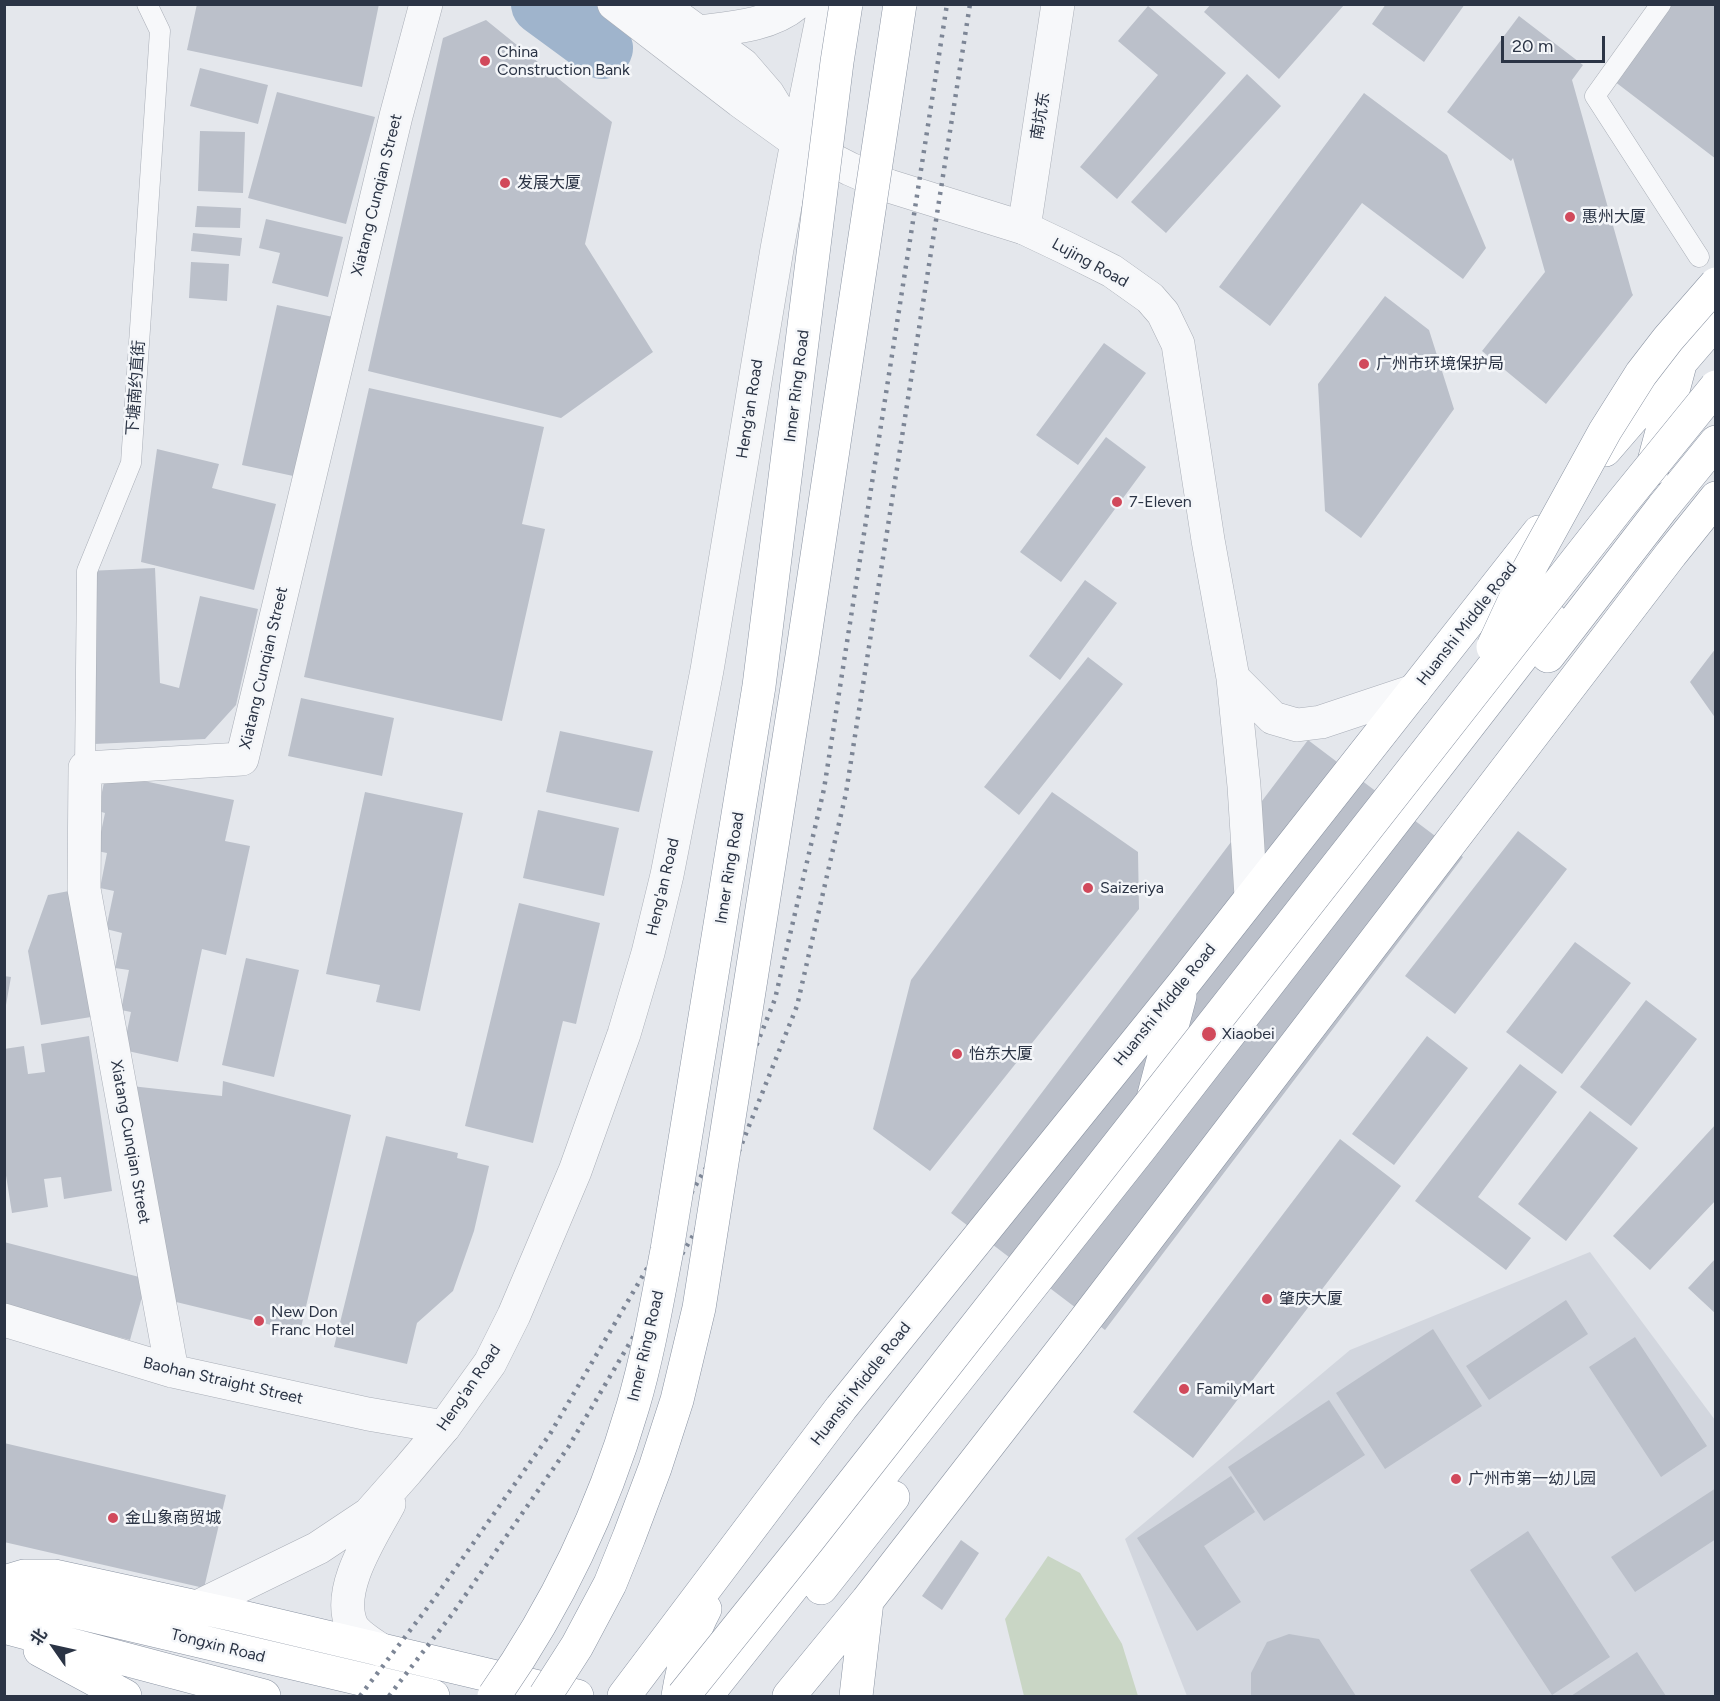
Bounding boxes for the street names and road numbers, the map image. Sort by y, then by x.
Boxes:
street label: 南坑东 [1028,91,1054,141]
street label: Xiatang Cunqian Street [348,112,406,278]
street label: Lujing Road [1048,234,1132,292]
street label: Inner Ring Road [781,329,813,443]
street label: 下塘南约直街 [123,339,149,437]
street label: Heng'an Road [733,358,767,460]
street label: Huanshi Middle Road [1413,559,1521,689]
street label: Xiatang Cunqian Street [236,585,292,751]
street label: Inner Ring Road [712,811,748,925]
street label: Heng'an Road [642,836,684,938]
street label: Huanshi Middle Road [1110,940,1220,1070]
street label: Xiatang Cunqian Street [106,1058,154,1226]
street label: Inner Ring Road [624,1289,668,1403]
street label: Huanshi Middle Road [807,1319,915,1449]
street label: Heng'an Road [433,1341,505,1435]
street label: Baohan Straight Street [141,1353,305,1409]
street label: Tongxin Road [169,1625,267,1667]

